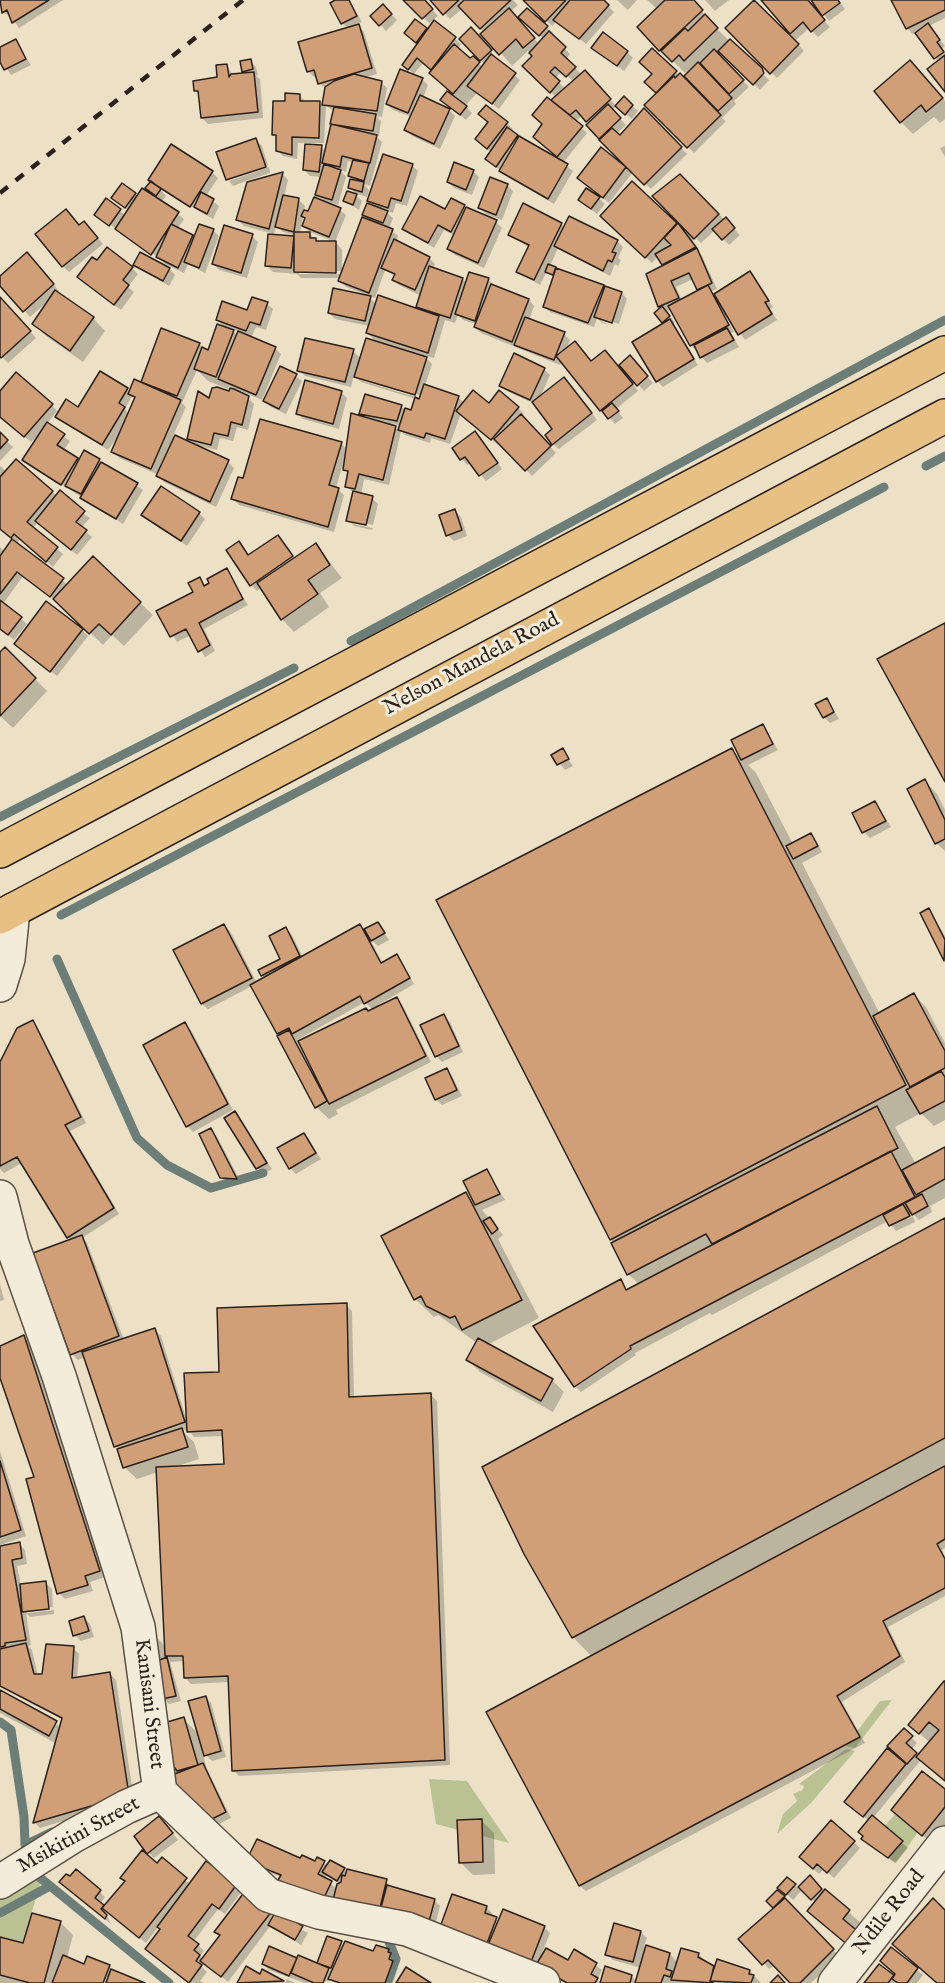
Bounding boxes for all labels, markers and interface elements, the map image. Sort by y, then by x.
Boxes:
street label: Nelson Mandela Road [380,608,564,722]
street label: Kanisani Street [128,1637,168,1771]
street label: Msikitini Street [13,1792,145,1880]
street label: Ndile Road [849,1865,931,1961]

